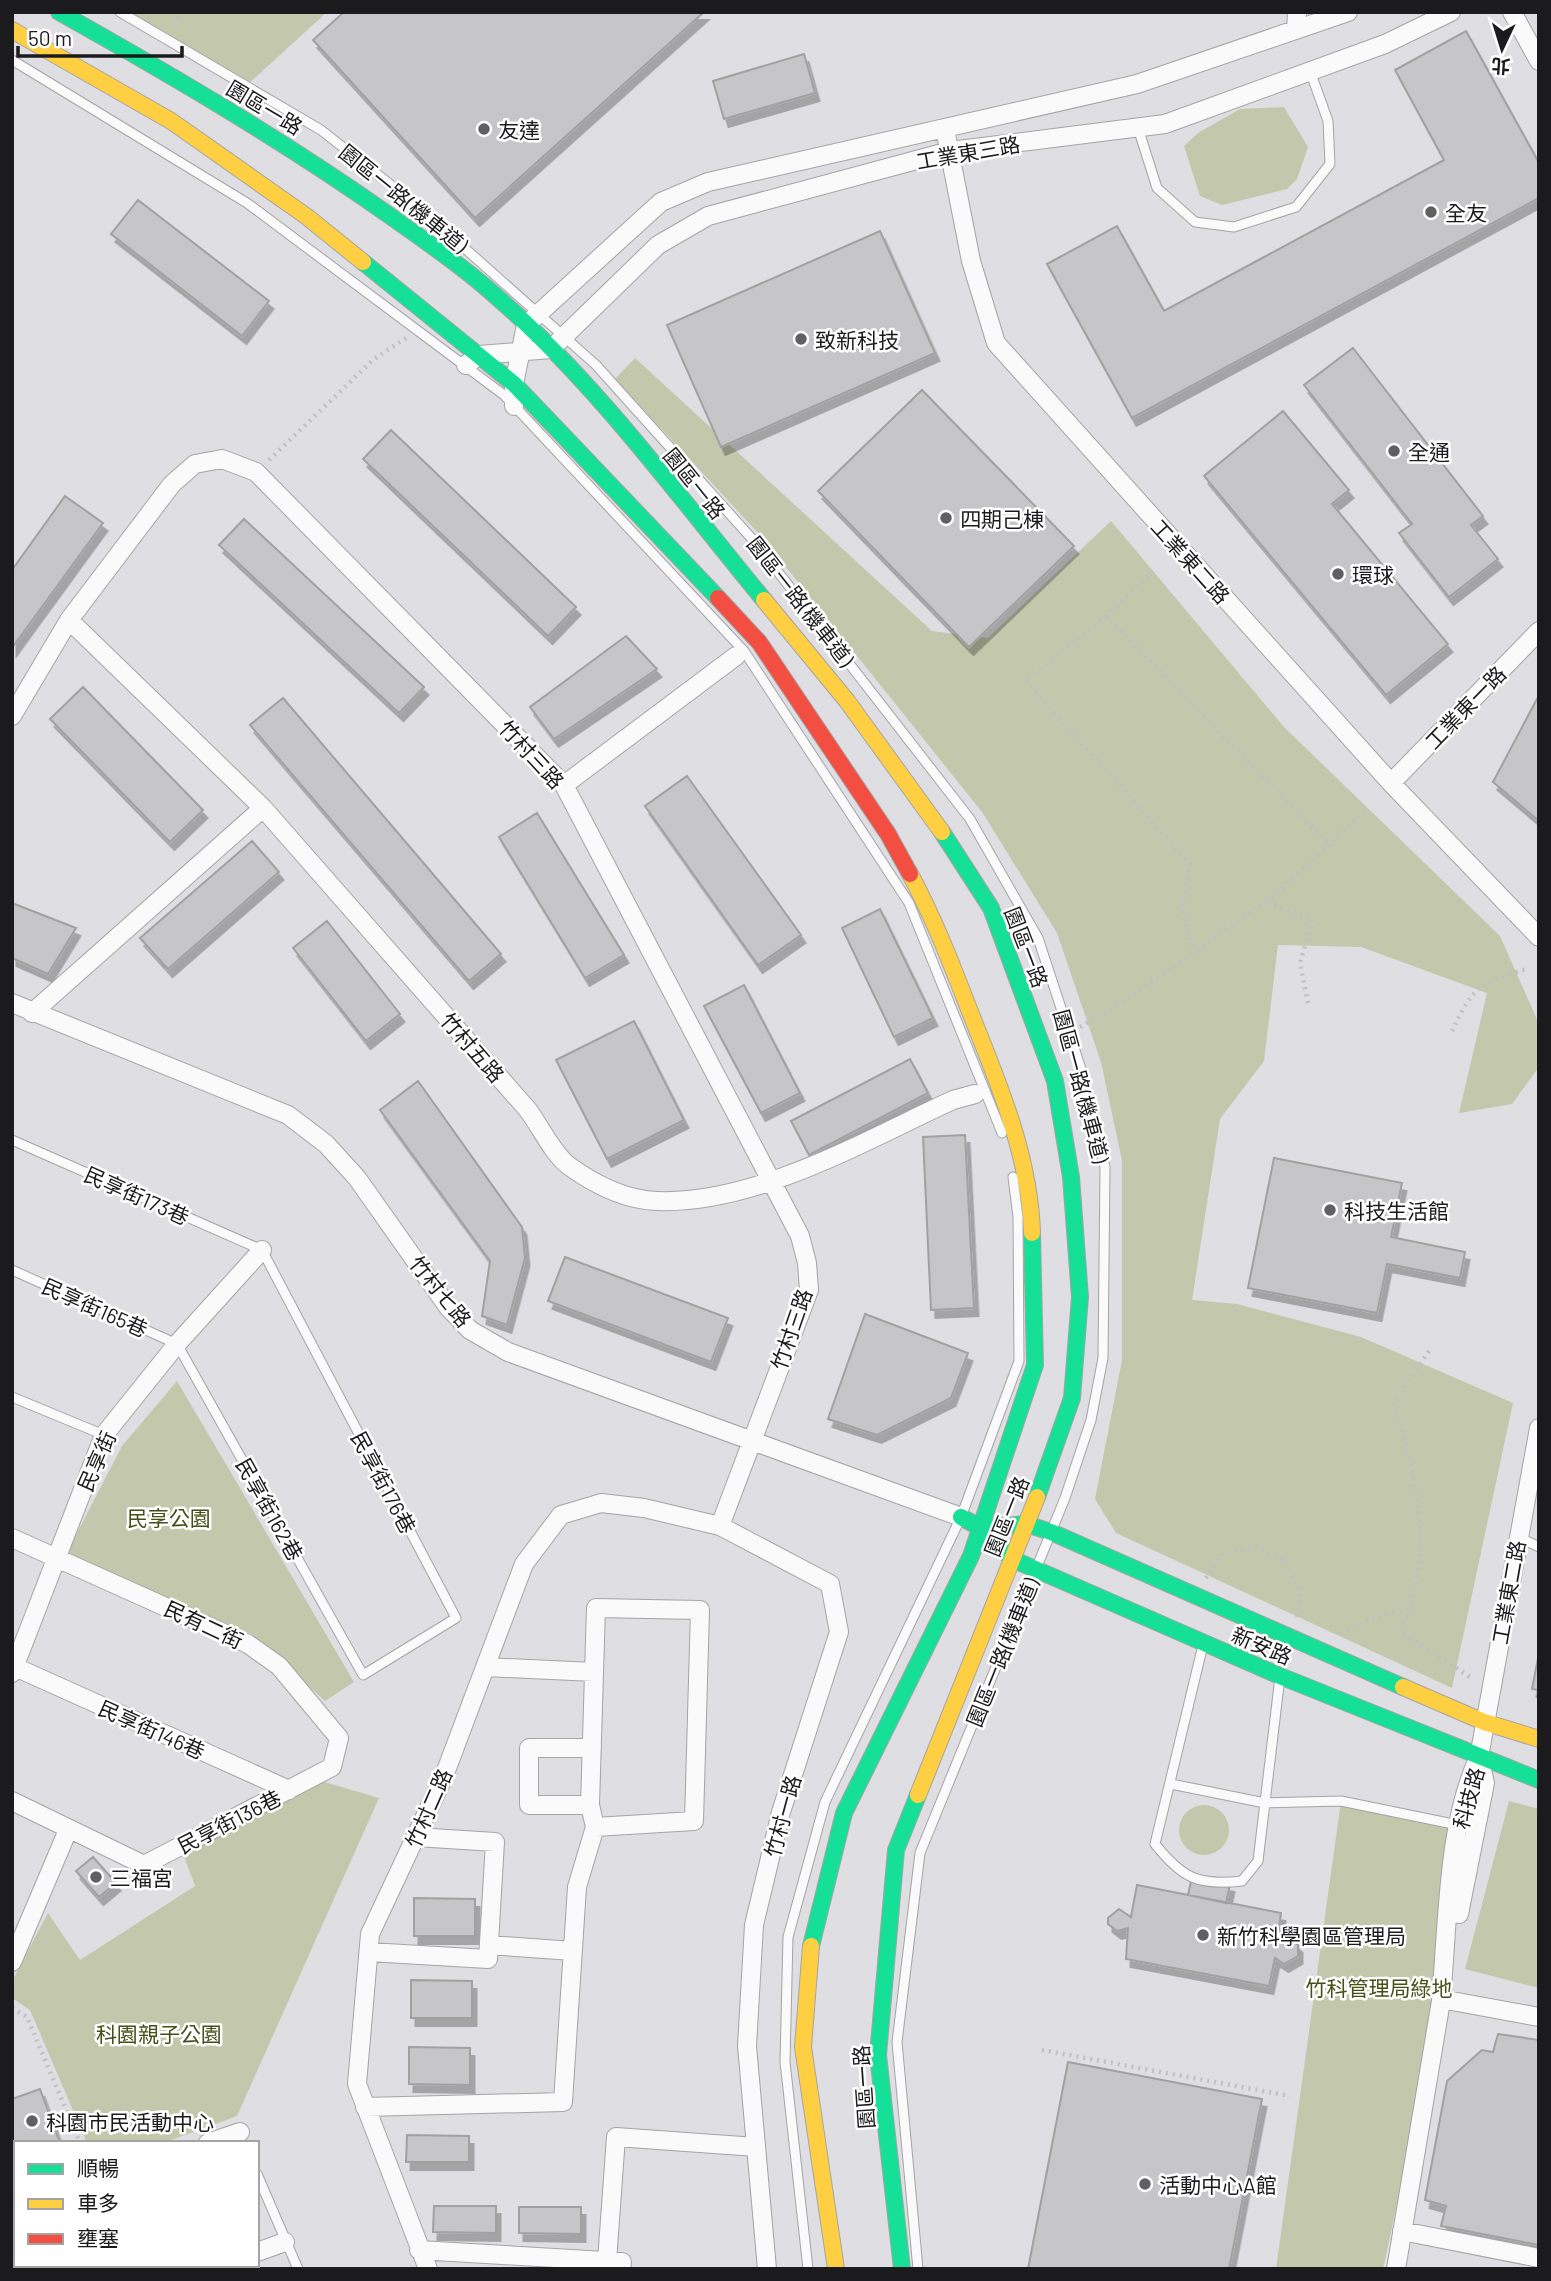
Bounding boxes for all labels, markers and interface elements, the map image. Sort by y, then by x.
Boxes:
scale bar [18,14,182,58]
north arrow [1467,14,1537,84]
text: 50 m [28,25,72,50]
text: 北 [1490,54,1511,79]
street label: 園區一路 [223,75,307,139]
place label: 友達 [498,117,540,142]
marker: 友達 [476,121,492,137]
street label: 工業東三路 [914,131,1022,173]
street label: 園區一路(機車道) [335,139,474,258]
place label: 全友 [1445,200,1487,225]
marker: 全友 [1423,204,1439,220]
place label: 致新科技 [815,327,899,352]
marker: 致新科技 [793,331,809,347]
place label: 全通 [1408,439,1450,464]
street label: 園區一路 [659,442,731,524]
marker: 全通 [1386,443,1402,459]
place label: 四期己棟 [960,506,1044,531]
marker: 四期己棟 [938,510,954,526]
street label: 工業東二路 [1147,514,1235,608]
street label: 園區一路(機車道) [743,531,860,671]
place label: 環球 [1352,562,1394,587]
marker: 環球 [1330,566,1346,582]
street label: 工業東一路 [1420,661,1510,753]
street label: 竹村三路 [494,715,570,793]
street label: 園區一路 [1000,903,1054,991]
street label: 園區一路(機車道) [1049,1006,1115,1166]
street label: 竹村五路 [436,1007,510,1087]
street label: 民享街173巷 [81,1161,193,1229]
place label: 科技生活館 [1344,1198,1449,1223]
marker: 科技生活館 [1322,1202,1338,1218]
street label: 竹村七路 [405,1250,477,1332]
street label: 民享街165巷 [38,1273,152,1341]
street label: 竹村三路 [766,1285,816,1373]
street label: 民享街 [72,1427,120,1495]
street label: 民享街176巷 [347,1427,421,1537]
street label: 民享街162巷 [232,1453,308,1565]
street label: 園區一路 [979,1472,1033,1560]
park label: 民享公園 [127,1505,211,1530]
street label: 工業東二路 [1487,1538,1529,1646]
street label: 園區一路(機車道) [961,1574,1043,1730]
street label: 民有二街 [161,1595,247,1653]
street label: 新安路 [1228,1621,1296,1669]
street label: 民享街146巷 [95,1694,209,1764]
street label: 科技路 [1447,1764,1489,1832]
street label: 竹村二路 [399,1765,457,1851]
street label: 竹村一路 [759,1772,805,1860]
street label: 民享街136巷 [173,1784,285,1858]
place label: 三福宮 [110,1865,173,1890]
marker: 三福宮 [88,1869,104,1885]
place label: 新竹科學園區管理局 [1217,1923,1406,1948]
marker: 新竹科學園區管理局 [1195,1927,1211,1943]
park label: 竹科管理局綠地 [1306,1975,1453,2000]
park label: 科園親子公園 [96,2021,222,2046]
street label: 園區一路 [848,2044,878,2130]
place label: 科園市民活動中心 [46,2109,214,2134]
marker: 科園市民活動中心 [24,2113,40,2129]
legend [14,2141,259,2267]
text: 順暢 [77,2155,119,2180]
place label: 活動中心A館 [1159,2172,1277,2197]
marker: 活動中心A館 [1137,2176,1153,2192]
text: 車多 [77,2190,119,2215]
text: 壅塞 [77,2225,119,2250]

